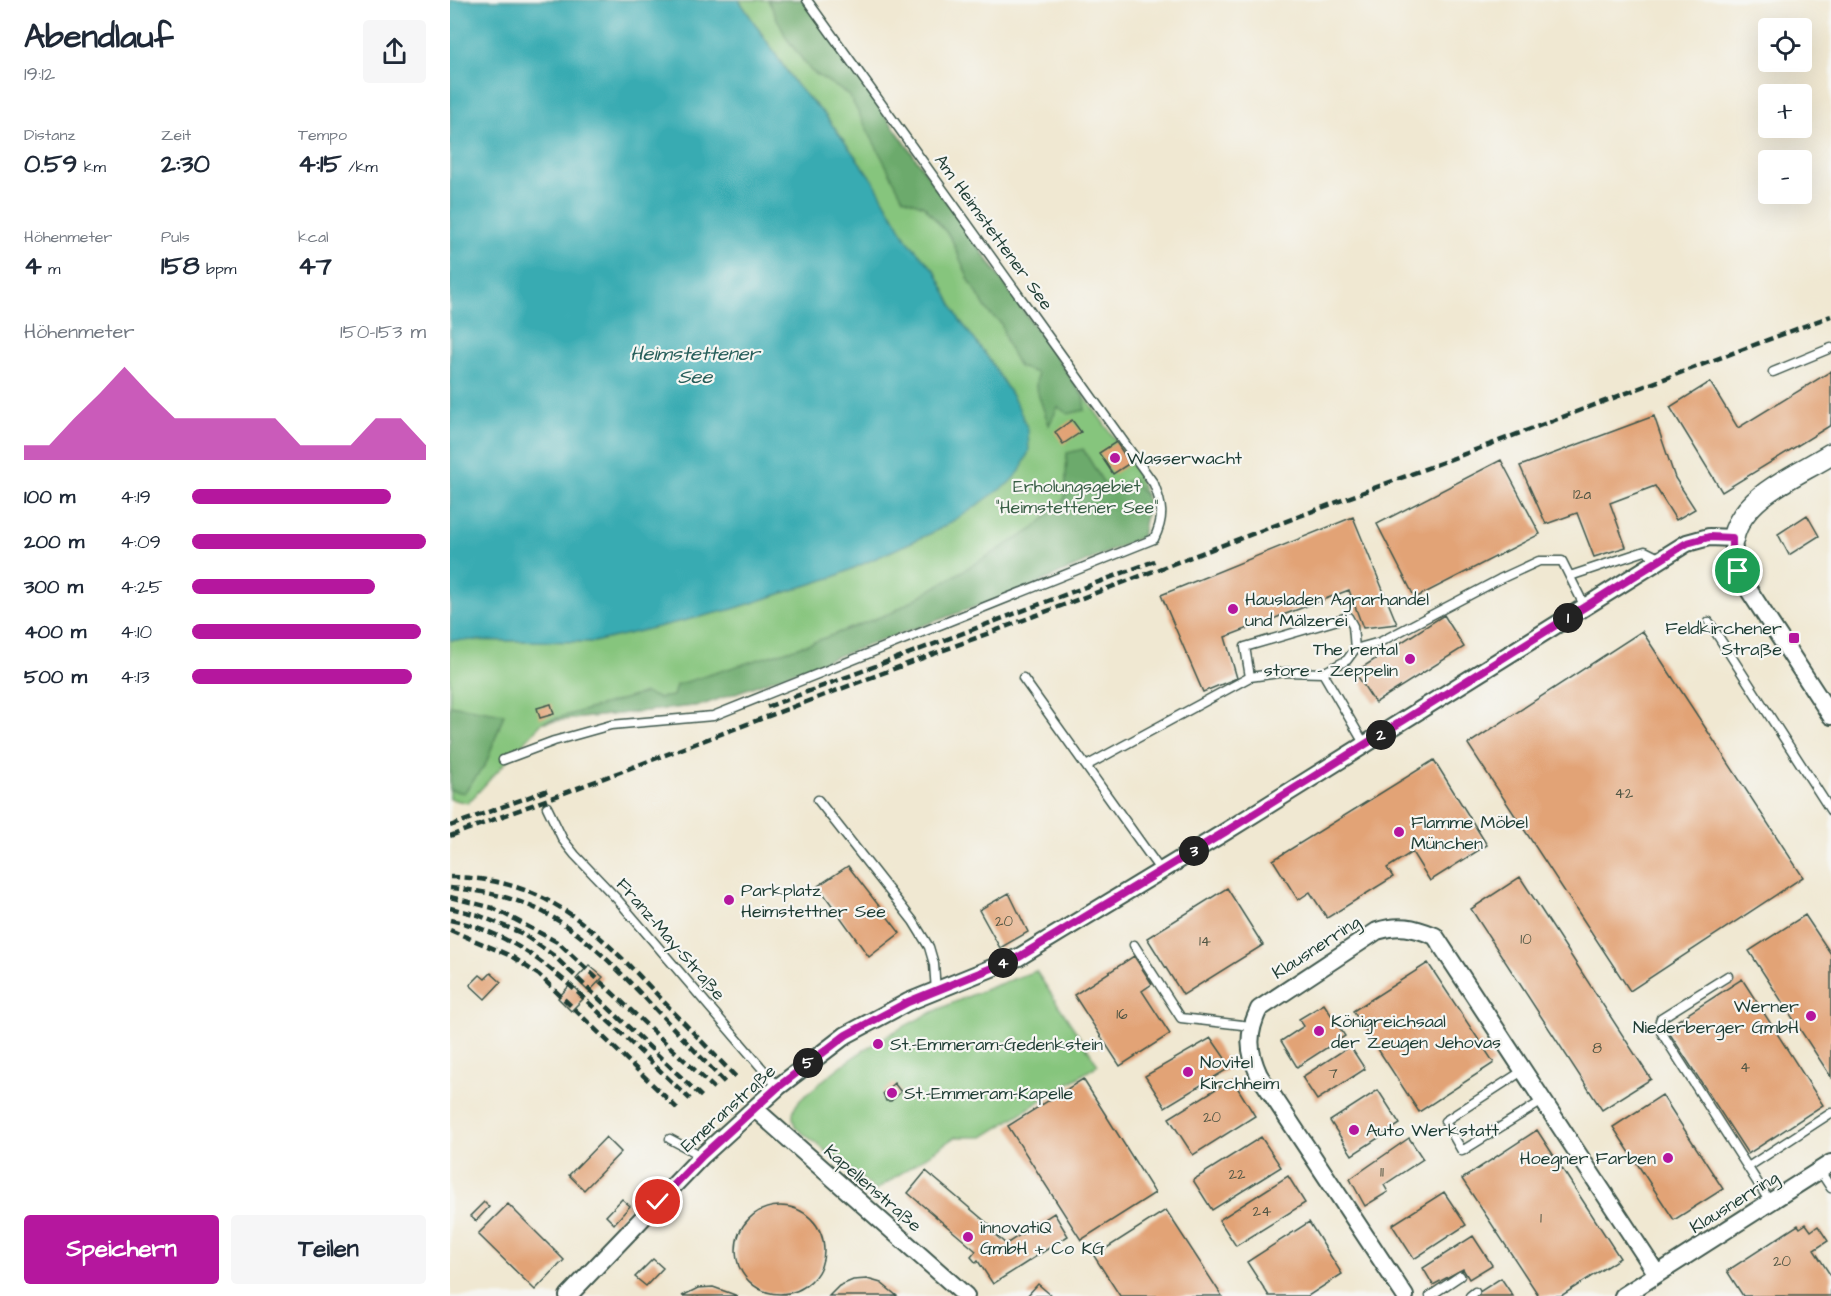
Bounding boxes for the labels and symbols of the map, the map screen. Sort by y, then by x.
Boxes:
street label: Am Heimstettener See [928,149,1059,316]
water label: Heimstettener See [630,340,762,391]
place label: Wasserwacht [1127,446,1243,471]
marker: Wasserwacht [1108,451,1122,465]
park label: Erholungsgebiet "Heimstettener See" [995,474,1159,520]
house number: 12a [1573,484,1591,505]
pin [1712,545,1763,596]
place label: Hausladen Agrarhandel und Mälzerei [1245,587,1429,633]
marker: Hausladen Agrarhandel und Mälzerei [1226,602,1240,616]
pin: 1 [1553,603,1583,633]
place label: Feldkirchener Straße [1665,616,1782,662]
marker: Feldkirchener Straße [1787,631,1801,645]
place label: The rental store - Zeppelin [1264,637,1398,683]
marker: The rental store - Zeppelin [1403,652,1417,666]
pin: 2 [1366,720,1396,750]
house number: 42 [1615,783,1634,804]
place label: Flamme Möbel München [1411,810,1528,856]
marker: Flamme Möbel München [1392,825,1406,839]
pin: 3 [1179,836,1209,866]
street label: Franz-May-Straße [610,873,731,1007]
place label: Parkplatz Heimstettner See [741,878,886,924]
marker: Parkplatz Heimstettner See [722,893,736,907]
street label: Klausnerring [1267,910,1366,986]
house number: 20 [995,911,1014,932]
house number: 10 [1520,929,1532,950]
house number: 14 [1199,931,1211,952]
pin: 4 [988,948,1018,978]
place label: Werner Niederberger GmbH [1633,994,1799,1041]
house number: 16 [1116,1004,1128,1025]
place label: Königreichsaal der Zeugen Jehovas [1331,1009,1501,1056]
marker: Werner Niederberger GmbH [1804,1009,1818,1023]
marker: Königreichsaal der Zeugen Jehovas [1312,1024,1326,1038]
place label: St.-Emmeram-Gedenkstein [890,1032,1103,1057]
marker: St.-Emmeram-Gedenkstein [871,1037,885,1051]
house number: 8 [1592,1038,1602,1059]
pin: 5 [793,1048,823,1078]
place label: Novitel Kirchheim [1200,1050,1279,1096]
house number: 4 [1740,1057,1750,1078]
street label: Emeranstraße [675,1059,782,1158]
house number: 7 [1328,1063,1338,1084]
marker: Novitel Kirchheim [1181,1065,1195,1079]
place label: St.-Emmeram-Kapelle [904,1081,1074,1106]
marker: St.-Emmeram-Kapelle [885,1086,899,1100]
house number: 20 [1203,1107,1222,1128]
place label: Auto Werkstatt [1366,1118,1500,1143]
marker: Auto Werkstatt [1347,1123,1361,1137]
street label: Kapellenstraße [818,1139,927,1238]
place label: Hoegner Farben [1520,1146,1656,1172]
marker: Hoegner Farben [1661,1151,1675,1165]
house number: 11 [1380,1162,1384,1183]
house number: 22 [1228,1164,1246,1185]
street label: Klausnerring [1685,1165,1784,1241]
pin [632,1176,683,1227]
house number: 24 [1253,1201,1271,1222]
house number: 1 [1540,1208,1542,1229]
place label: innovatiQ GmbH + Co KG [980,1215,1105,1261]
marker: innovatiQ GmbH + Co KG [961,1230,975,1244]
house number: 20 [1773,1251,1792,1272]

